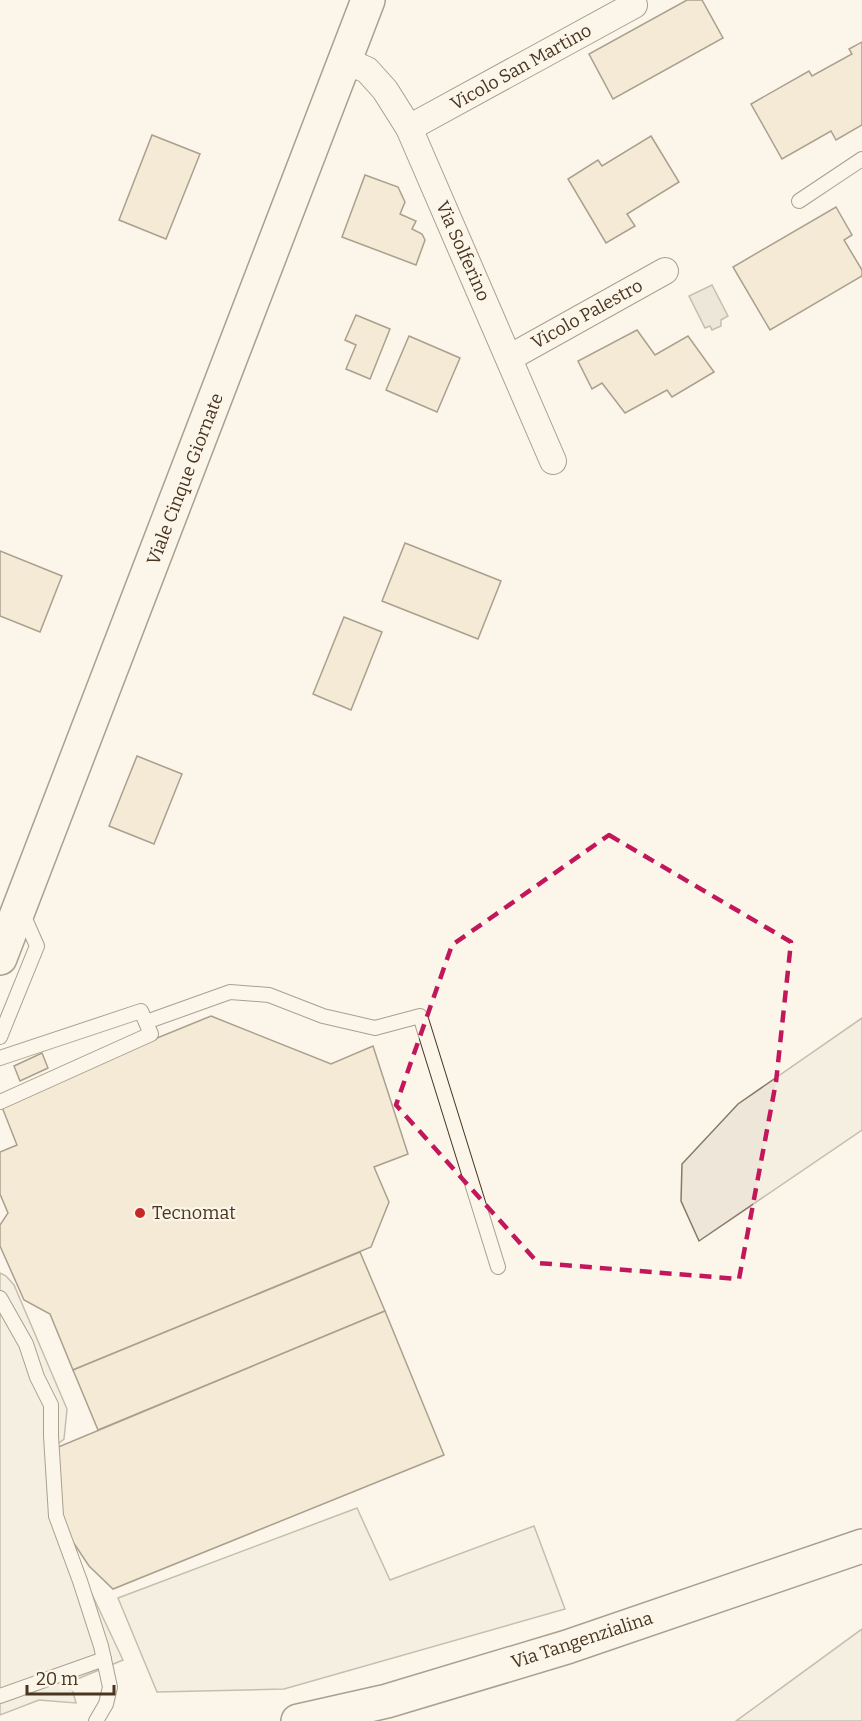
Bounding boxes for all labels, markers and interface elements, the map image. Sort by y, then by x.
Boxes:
street label: Vicolo San Martino [447,19,595,115]
street label: Via Solferino [431,198,495,304]
street label: Vicolo Palestro [528,274,646,354]
street label: Viale Cinque Giornate [142,390,228,568]
place label: Tecnomat [152,1202,236,1224]
marker: Tecnomat [133,1206,147,1220]
street label: Via Tangenzialina [508,1607,656,1673]
scale bar [27,1658,114,1696]
text: 20 m [36,1668,78,1690]

